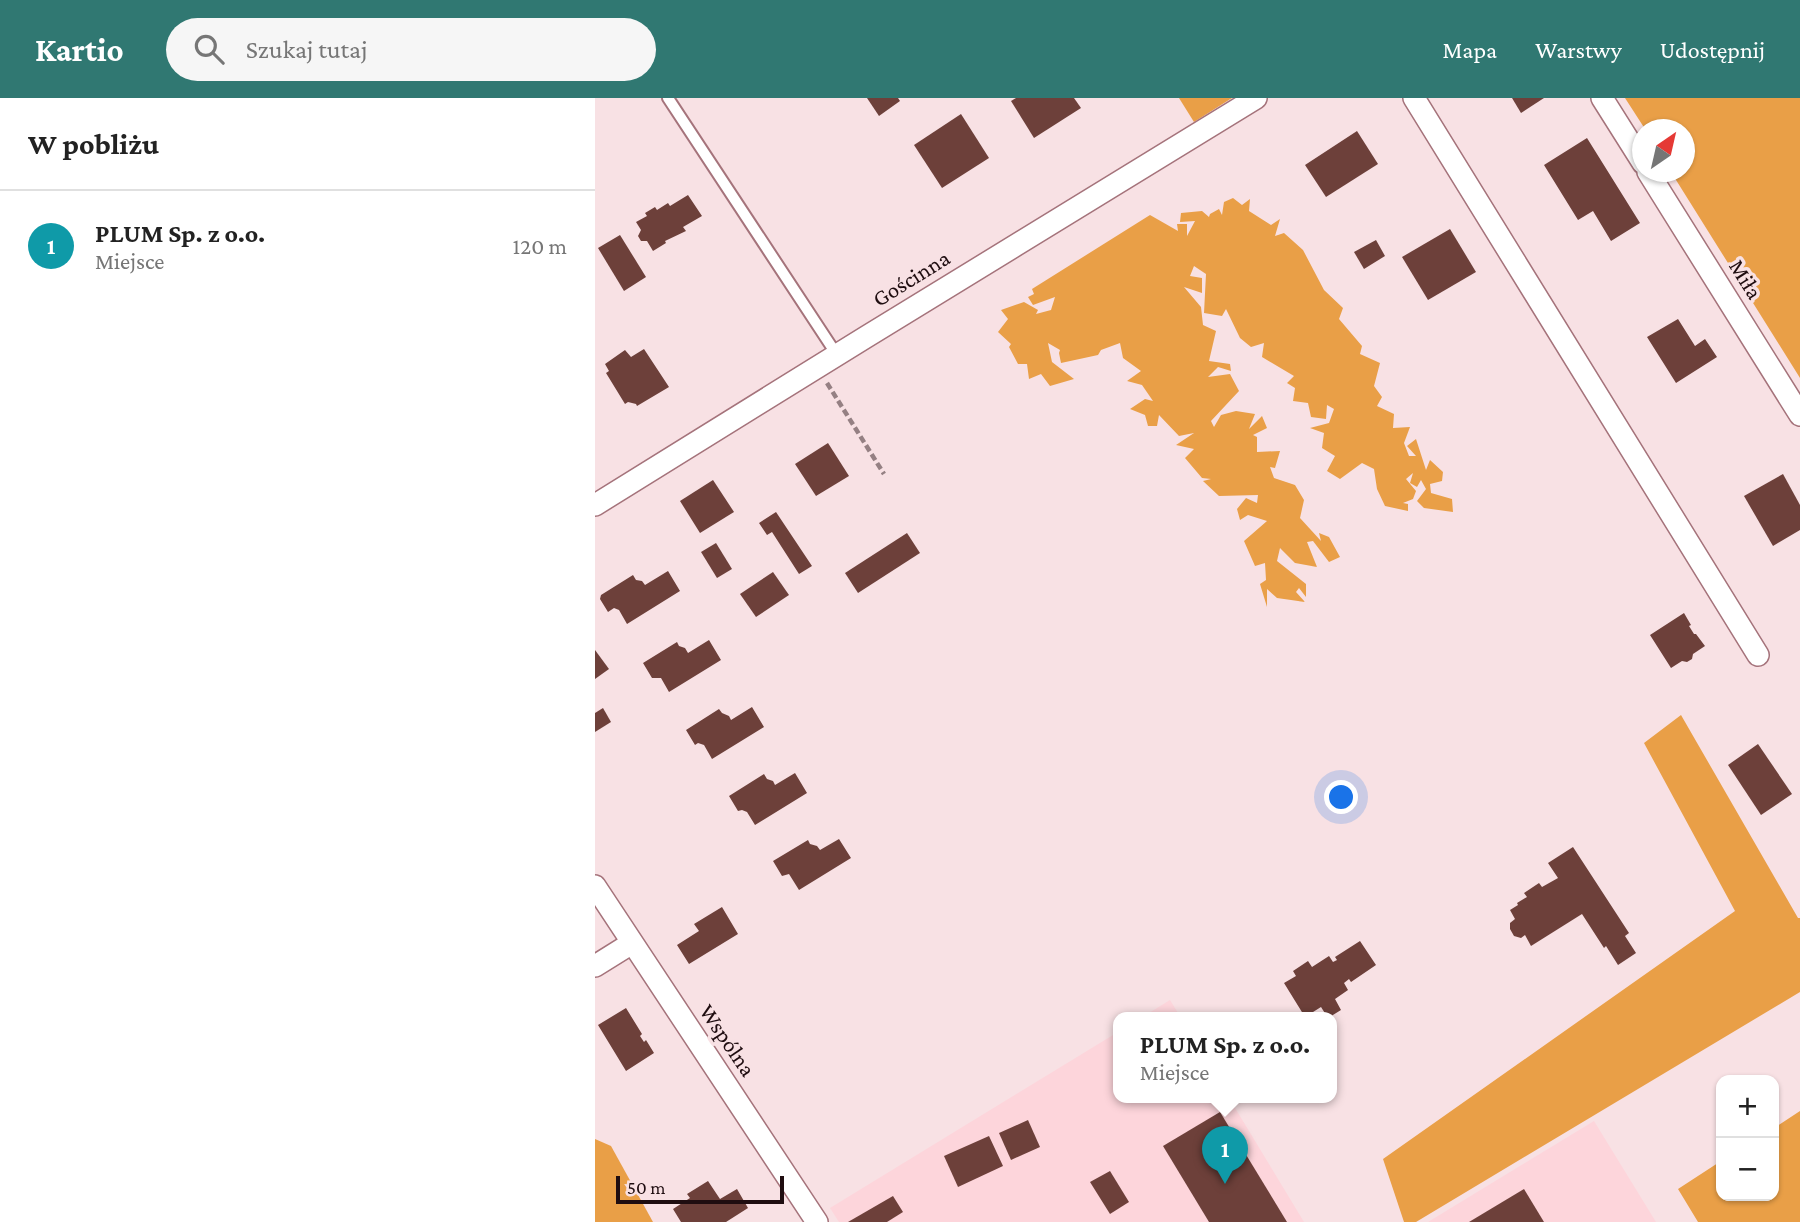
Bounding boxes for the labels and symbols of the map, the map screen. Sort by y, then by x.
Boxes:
north arrow [1632,119,1695,182]
street label: Gościnna [868,244,955,312]
street label: Miła [1724,254,1768,304]
your location [1324,780,1358,814]
street label: Wspólna [694,999,762,1081]
pin: 1 [1202,1126,1248,1184]
scale bar [616,1173,784,1205]

